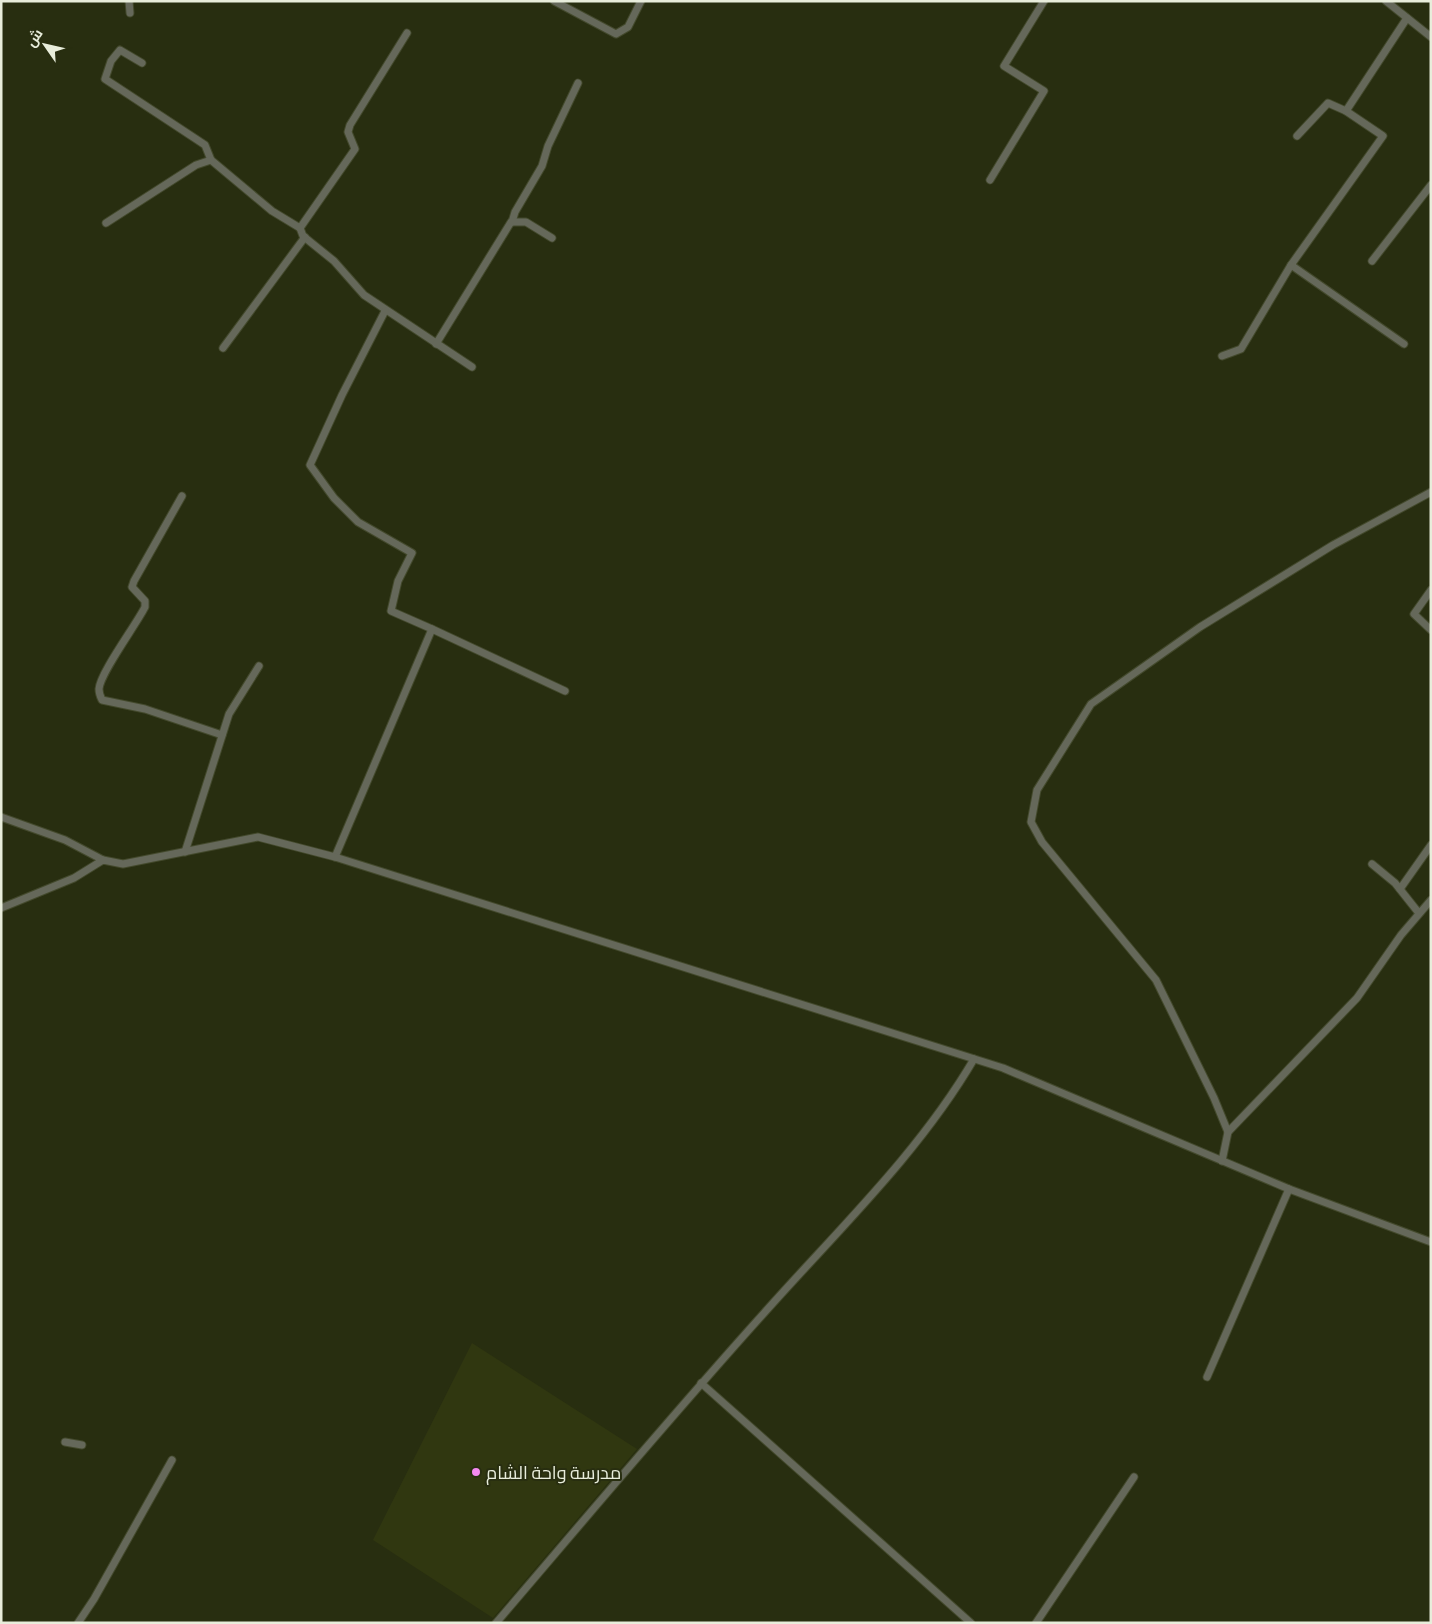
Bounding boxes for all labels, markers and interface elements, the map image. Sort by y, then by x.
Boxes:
north arrow [20,20,70,70]
text: ش [21,25,47,50]
place label: مدرسة واحة الشام [486,1460,621,1485]
marker: مدرسة واحة الشام [470,1466,482,1478]

